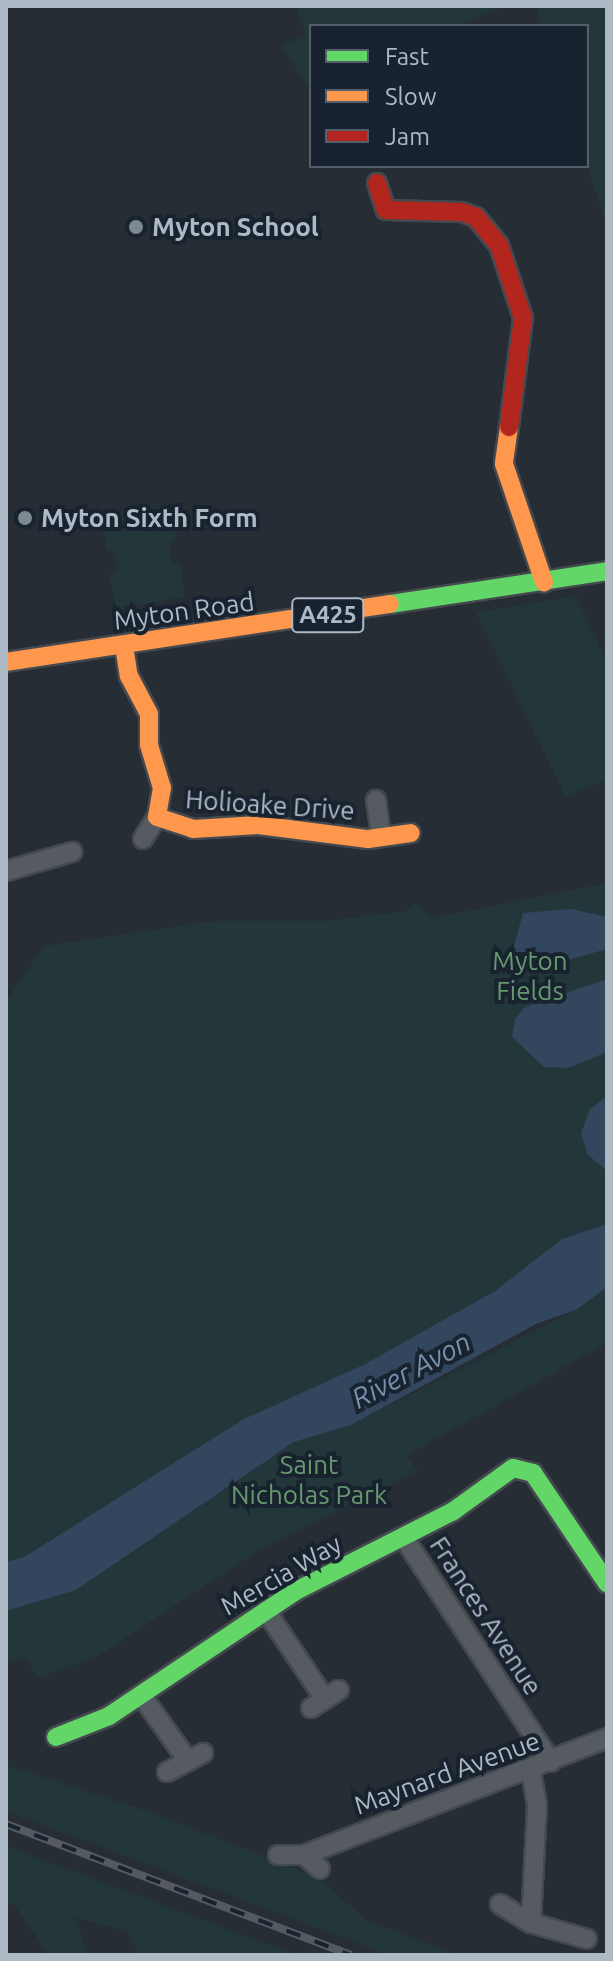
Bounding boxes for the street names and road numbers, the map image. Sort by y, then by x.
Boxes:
street label: Myton Road [112,586,256,636]
road number: A425 [290,595,366,635]
street label: Holioake Drive [184,784,356,826]
street label: Mercia Way [215,1528,347,1622]
street label: Frances Avenue [423,1531,549,1701]
street label: Maynard Avenue [350,1725,544,1821]

